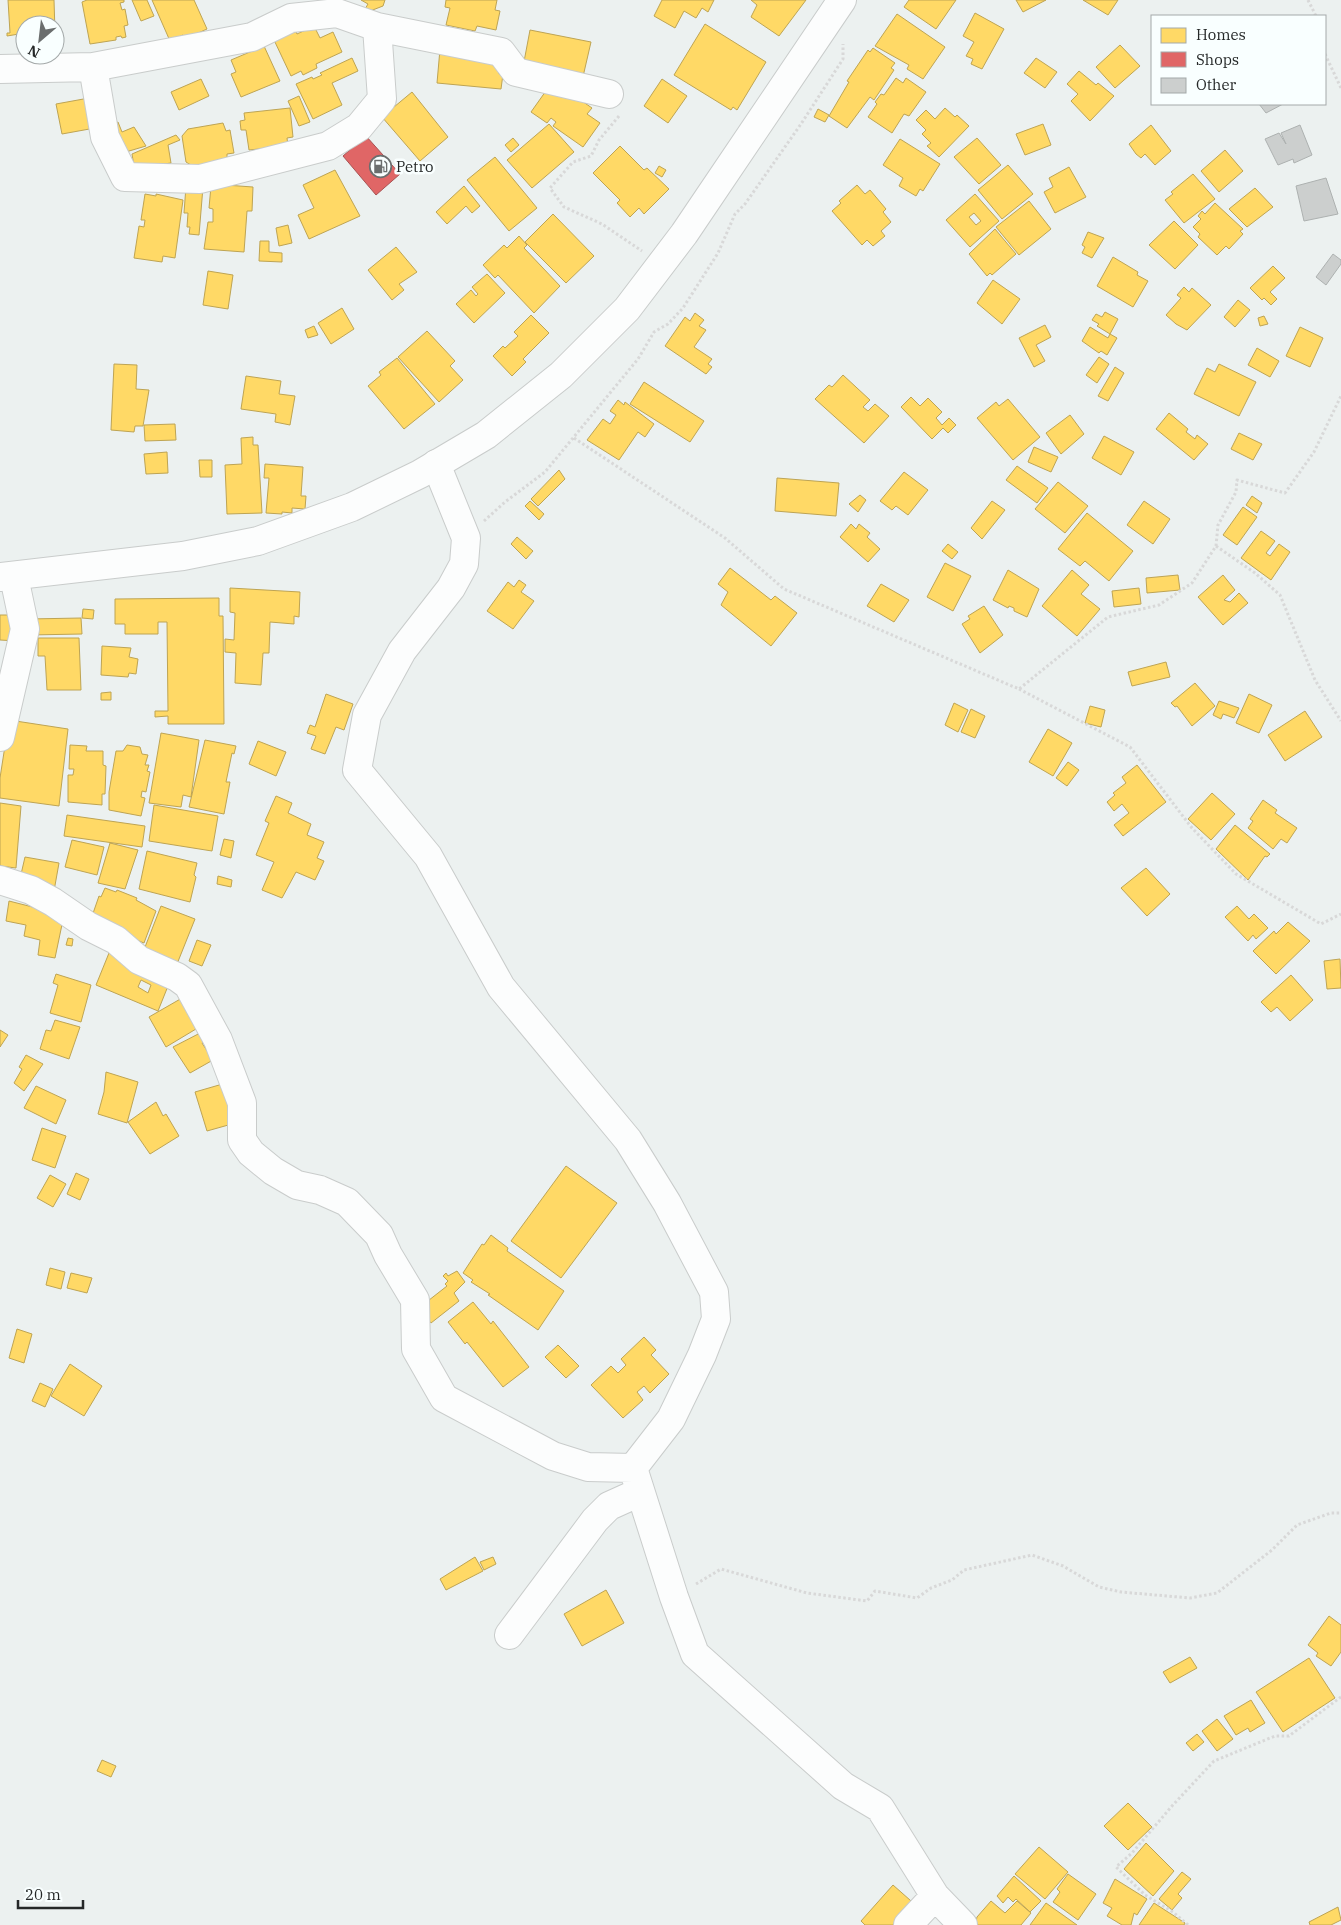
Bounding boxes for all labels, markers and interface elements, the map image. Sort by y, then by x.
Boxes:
north arrow [15,15,65,65]
legend [1151,15,1326,105]
text: Homes [1196,25,1246,44]
text: N [25,41,43,62]
text: Shops [1196,50,1239,69]
text: Other [1196,75,1236,94]
fuel station icon: Petro [368,155,392,179]
place label: Petro [396,157,434,176]
scale bar [18,1878,82,1910]
text: 20 m [25,1885,61,1904]

